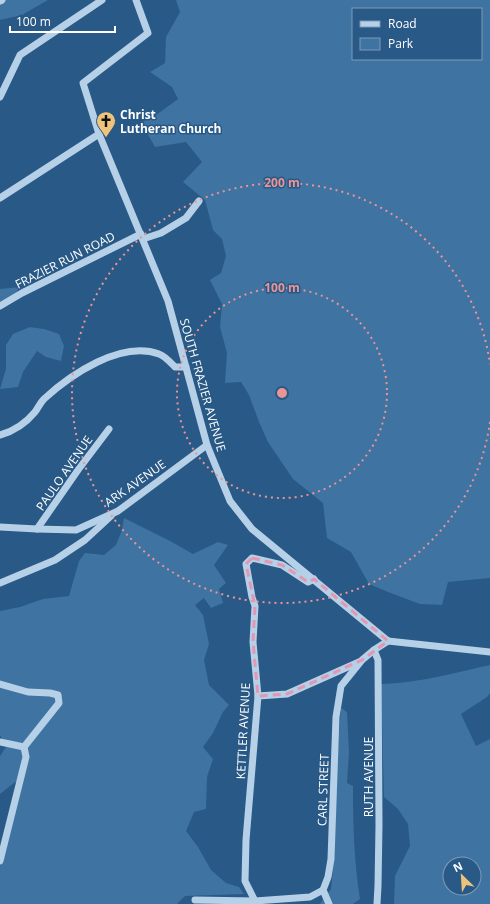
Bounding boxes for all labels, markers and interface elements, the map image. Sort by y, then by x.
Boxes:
scale bar [10,8,115,34]
legend [352,8,482,60]
text: 100 m [16,13,51,30]
text: Road [388,15,417,32]
text: Park [388,35,414,52]
place label: Christ Lutheran Church [120,106,221,137]
church icon: Christ Lutheran Church [95,110,117,138]
text: 200 m [264,174,300,191]
street label: FRAZIER RUN ROAD [12,227,118,293]
text: 100 m [264,279,300,296]
street label: SOUTH FRAZIER AVENUE [176,316,230,454]
centre of rings [275,386,289,400]
street label: PAULO AVENUE [32,432,96,514]
street label: ARK AVENUE [101,456,169,510]
street label: KETTLER AVENUE [232,682,254,780]
street label: RUTH AVENUE [360,737,377,817]
street label: CARL STREET [313,753,333,827]
north arrow [442,856,482,896]
text: N [450,858,465,875]

